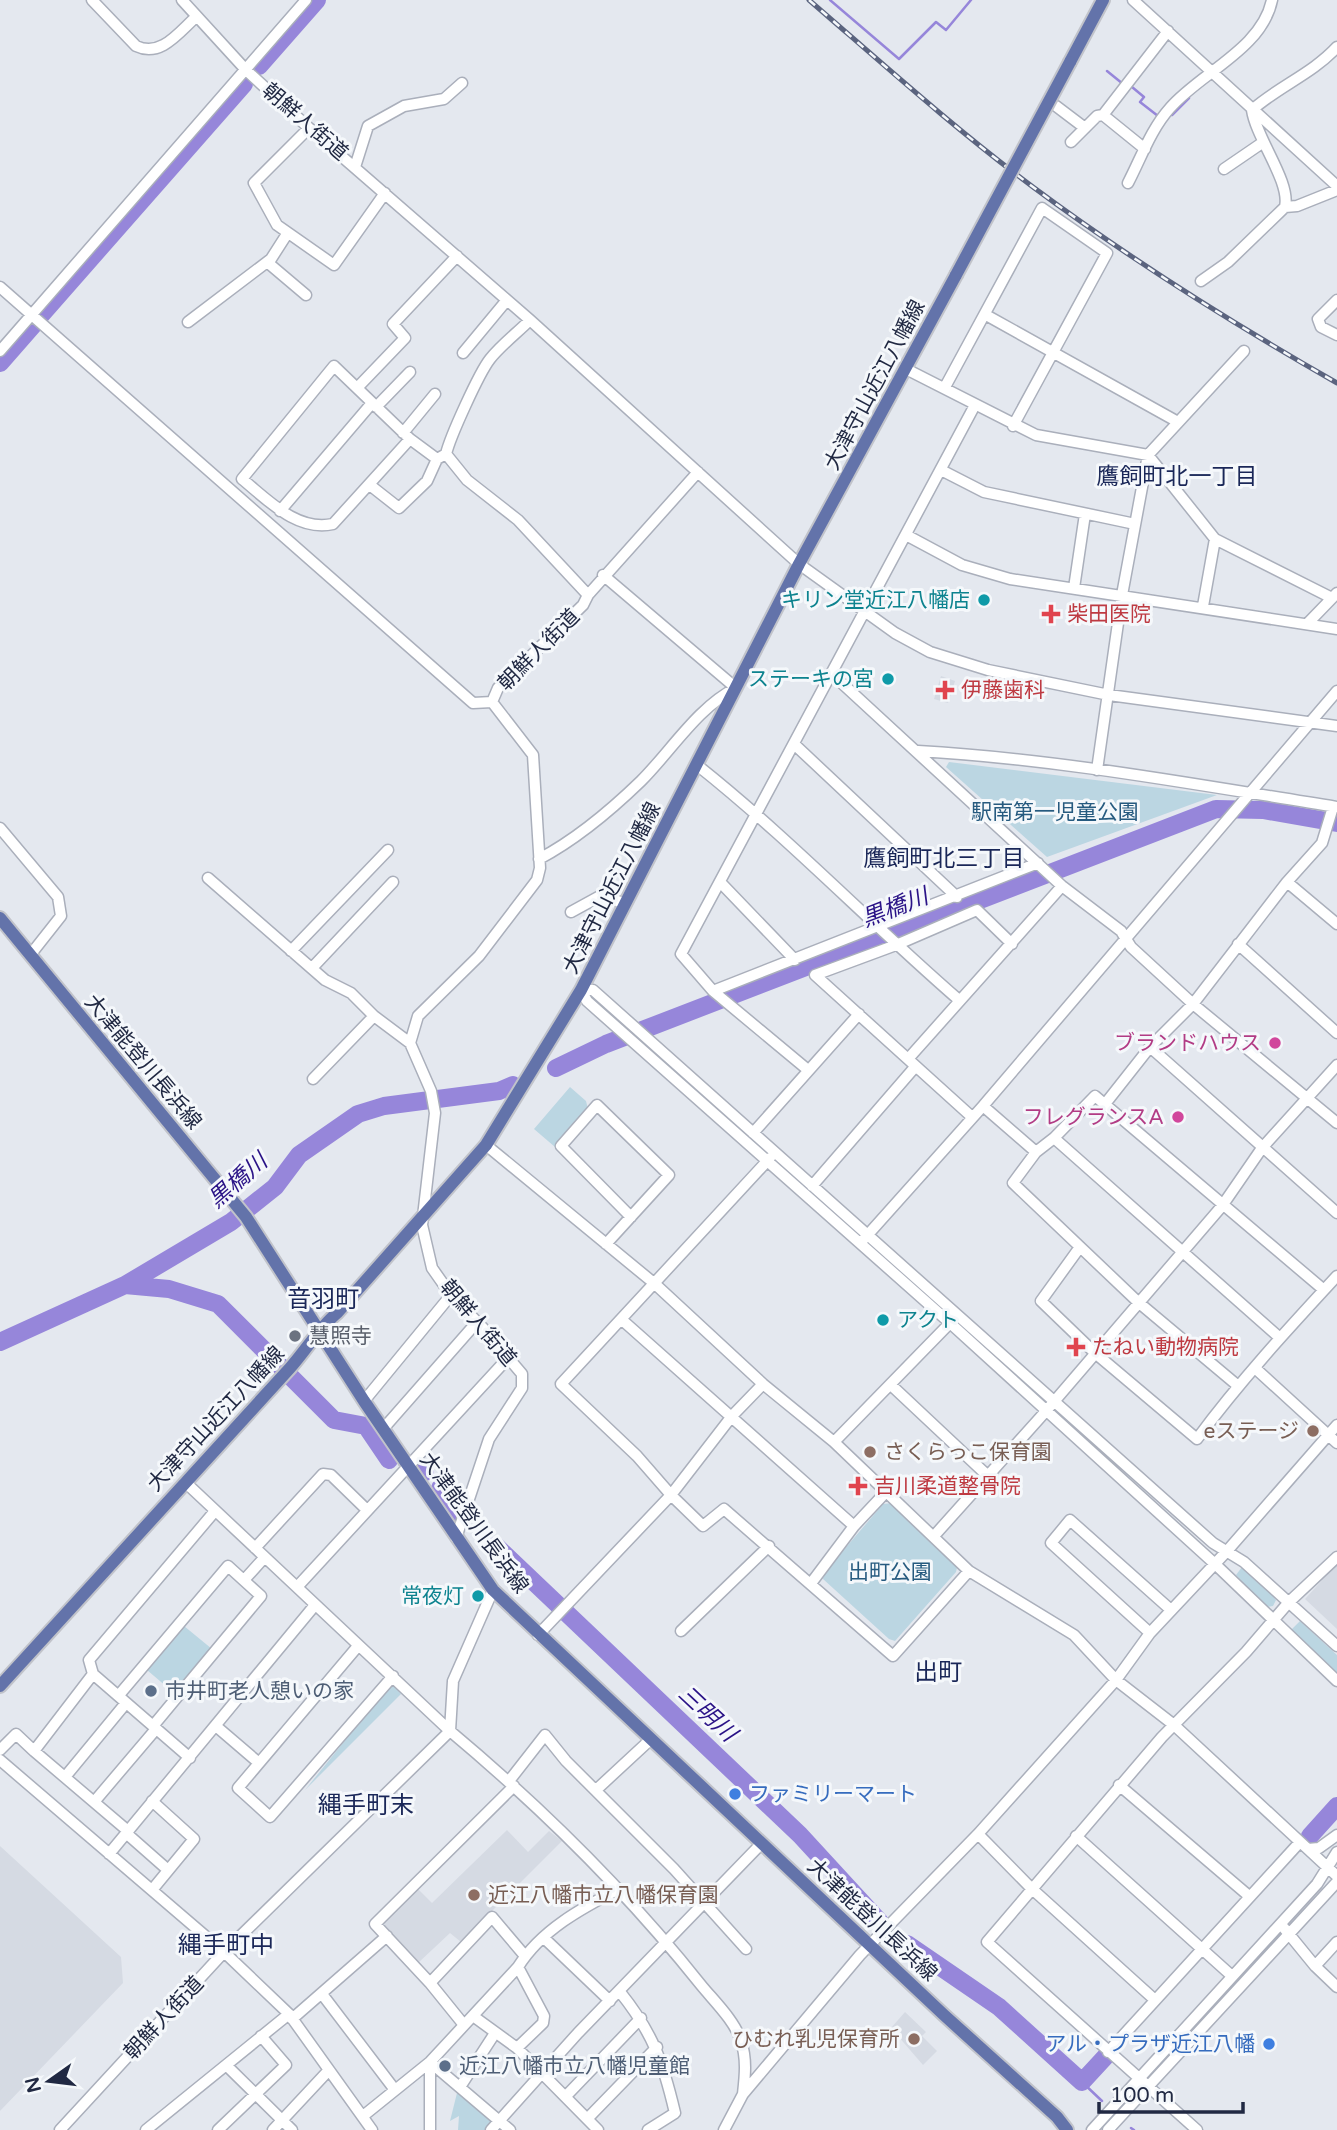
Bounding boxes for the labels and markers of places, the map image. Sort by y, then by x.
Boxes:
place label: キリン堂近江八幡店 [781,588,970,613]
marker: キリン堂近江八幡店 [976,592,992,608]
place label: 柴田医院 [1067,602,1151,627]
marker: 柴田医院 [1041,604,1061,624]
place label: ステーキの宮 [748,667,874,692]
marker: ステーキの宮 [880,671,896,687]
place label: 伊藤歯科 [961,678,1045,703]
marker: 伊藤歯科 [935,680,955,700]
place label: ブランドハウス [1114,1031,1261,1056]
marker: ブランドハウス [1267,1035,1283,1051]
place label: フレグランスA [1023,1105,1164,1130]
marker: フレグランスA [1170,1109,1186,1125]
place label: アクト [897,1308,959,1333]
marker: アクト [875,1312,891,1328]
place label: 慧照寺 [309,1324,372,1349]
marker: 慧照寺 [287,1328,303,1344]
place label: たねい動物病院 [1092,1335,1239,1360]
marker: たねい動物病院 [1066,1337,1086,1357]
place label: eステージ [1204,1419,1299,1444]
marker: eステージ [1305,1423,1321,1439]
place label: さくらっこ保育園 [884,1440,1052,1465]
marker: さくらっこ保育園 [862,1444,878,1460]
place label: 吉川柔道整骨院 [874,1474,1021,1499]
marker: 吉川柔道整骨院 [848,1476,868,1496]
place label: 常夜灯 [401,1584,464,1609]
marker: 常夜灯 [470,1588,486,1604]
place label: 市井町老人憩いの家 [165,1679,354,1704]
marker: 市井町老人憩いの家 [143,1683,159,1699]
place label: ファミリーマート [749,1782,917,1807]
marker: ファミリーマート [727,1786,743,1802]
place label: 近江八幡市立八幡保育園 [488,1883,719,1908]
marker: 近江八幡市立八幡保育園 [466,1887,482,1903]
place label: ひむれ乳児保育所 [732,2027,900,2052]
marker: ひむれ乳児保育所 [906,2031,922,2047]
place label: アル・プラザ近江八幡 [1045,2032,1255,2057]
marker: アル・プラザ近江八幡 [1261,2036,1277,2052]
place label: 近江八幡市立八幡児童館 [459,2054,690,2079]
marker: 近江八幡市立八幡児童館 [437,2058,453,2074]

